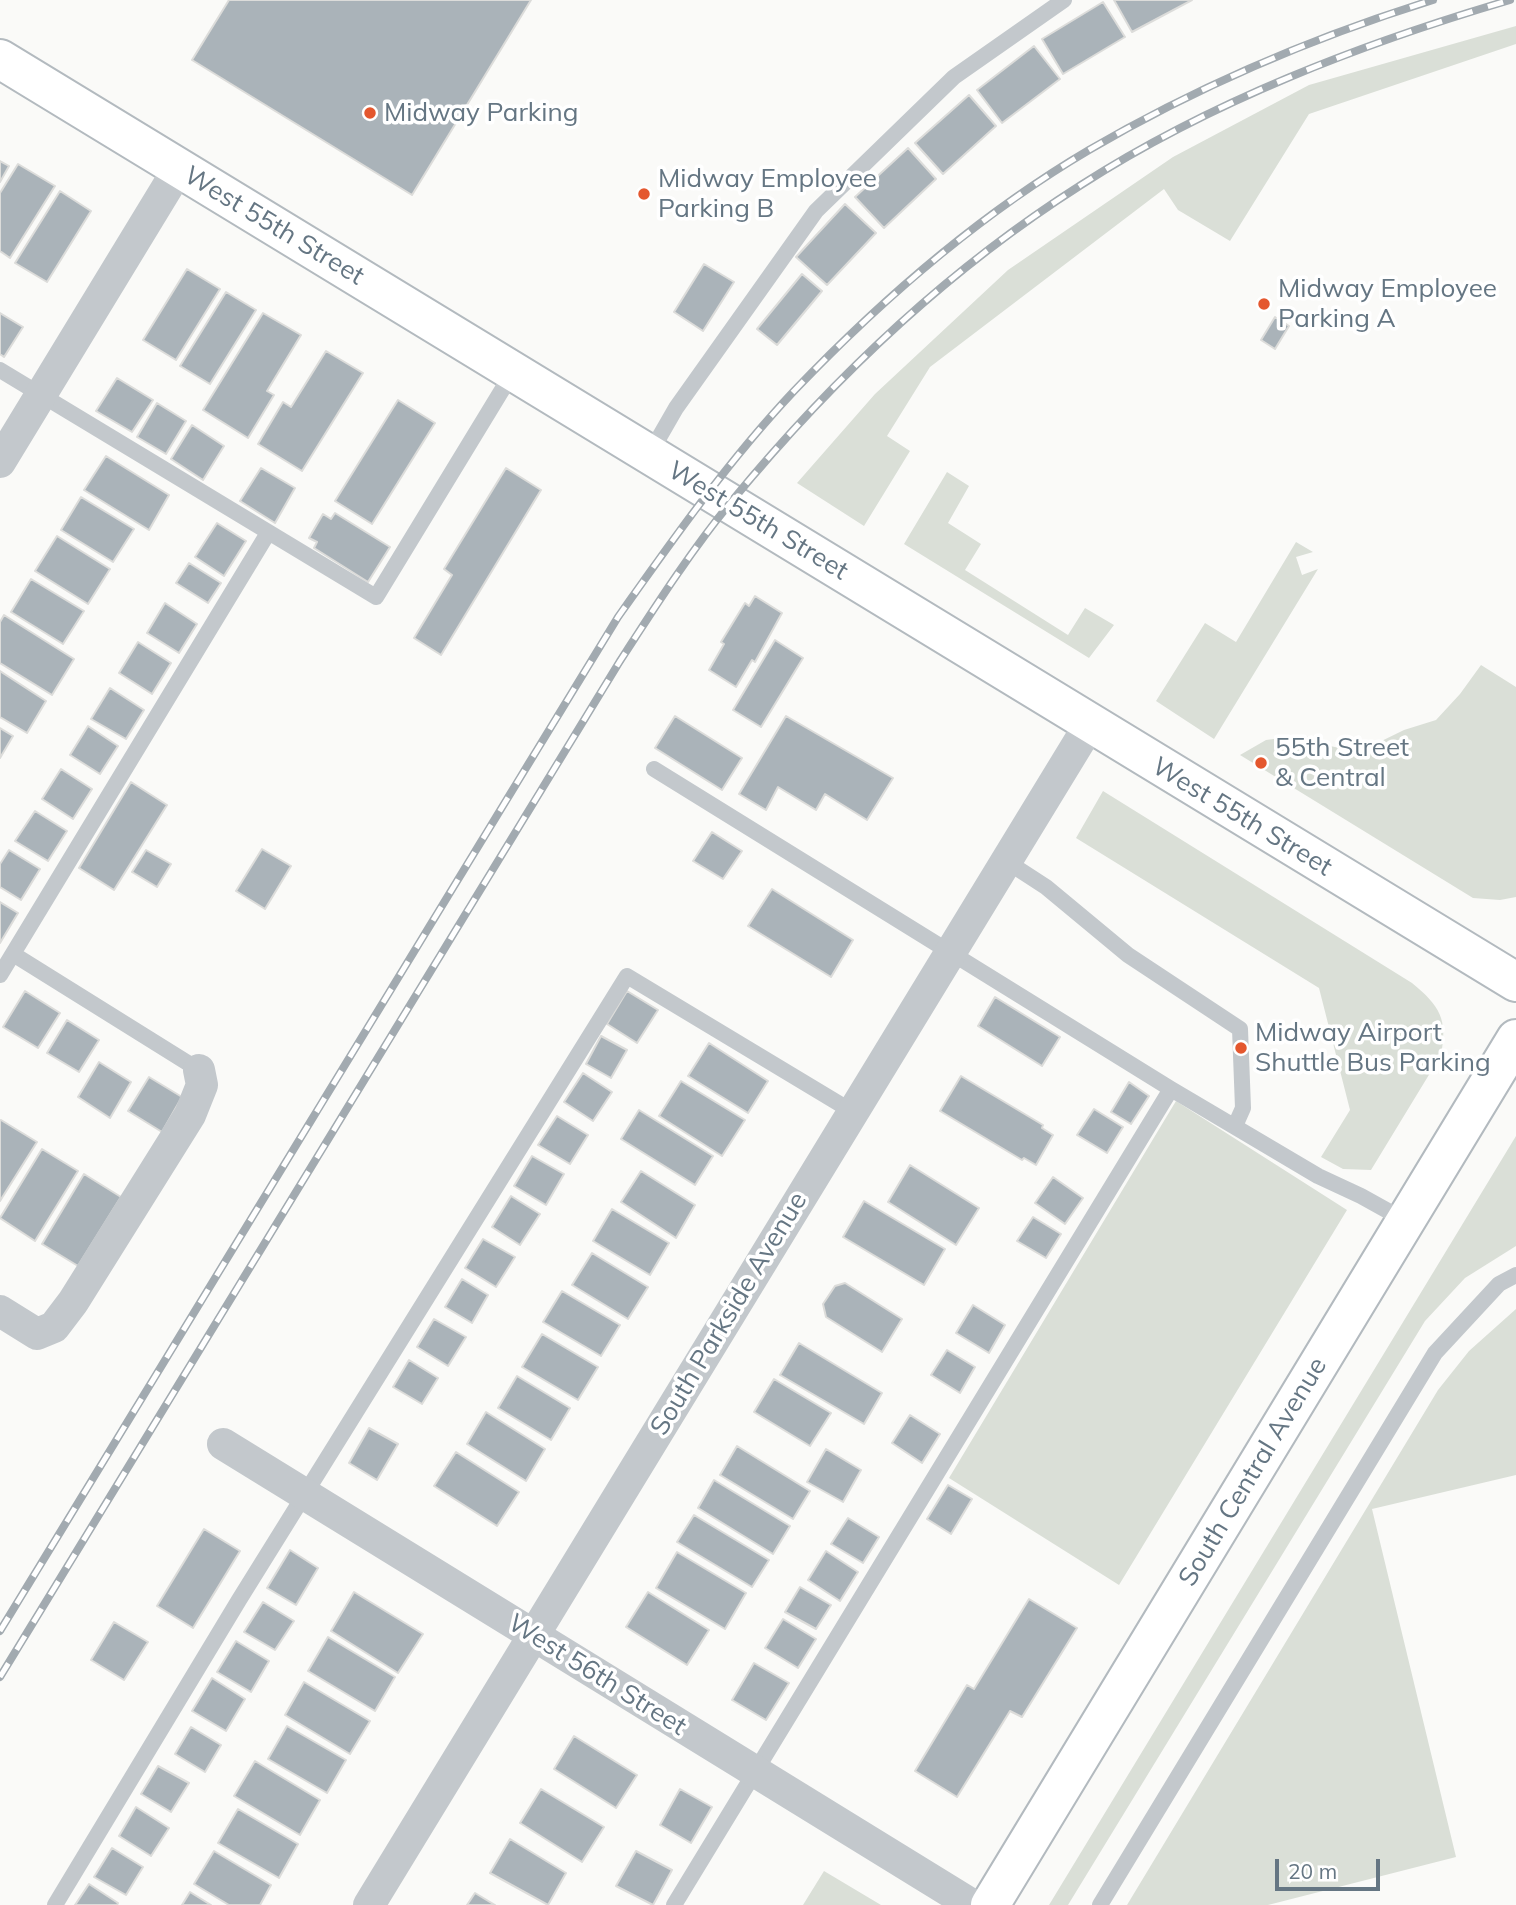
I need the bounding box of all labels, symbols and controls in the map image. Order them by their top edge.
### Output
place label: Midway Parking [384,97,578,129]
marker: Midway Parking [362,105,378,121]
street label: West 55th Street [178,160,370,292]
place label: Midway Employee Parking B [658,163,877,224]
marker: Midway Employee Parking B [636,186,652,202]
place label: Midway Employee Parking A [1278,273,1497,334]
marker: Midway Employee Parking A [1256,296,1272,312]
street label: West 55th Street [662,455,854,587]
place label: 55th Street & Central [1275,732,1409,794]
street label: West 55th Street [1146,751,1338,883]
marker: 55th Street & Central [1253,755,1269,771]
place label: Midway Airport Shuttle Bus Parking [1255,1017,1491,1078]
marker: Midway Airport Shuttle Bus Parking [1233,1040,1249,1056]
street label: South Parkside Avenue [644,1187,814,1441]
street label: South Central Avenue [1172,1352,1334,1592]
street label: West 56th Street [502,1608,692,1742]
scale bar [1278,1846,1383,1890]
text: 20 m [1288,1858,1337,1884]

